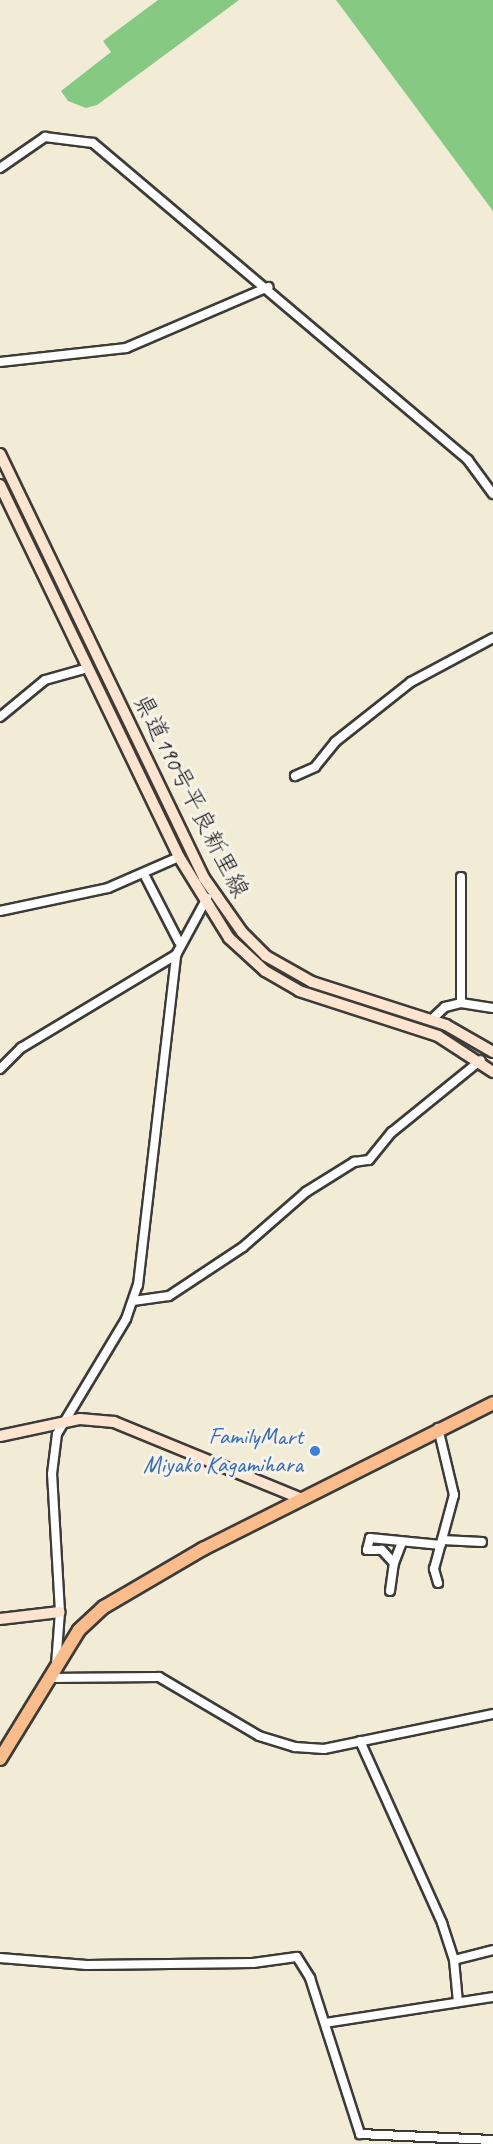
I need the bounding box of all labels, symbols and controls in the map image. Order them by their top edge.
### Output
street label: 県道190号平良新里線 [127,689,255,903]
place label: FamilyMart Miyako Kagamihara [142,1423,303,1479]
marker: FamilyMart Miyako Kagamihara [308,1444,322,1458]

